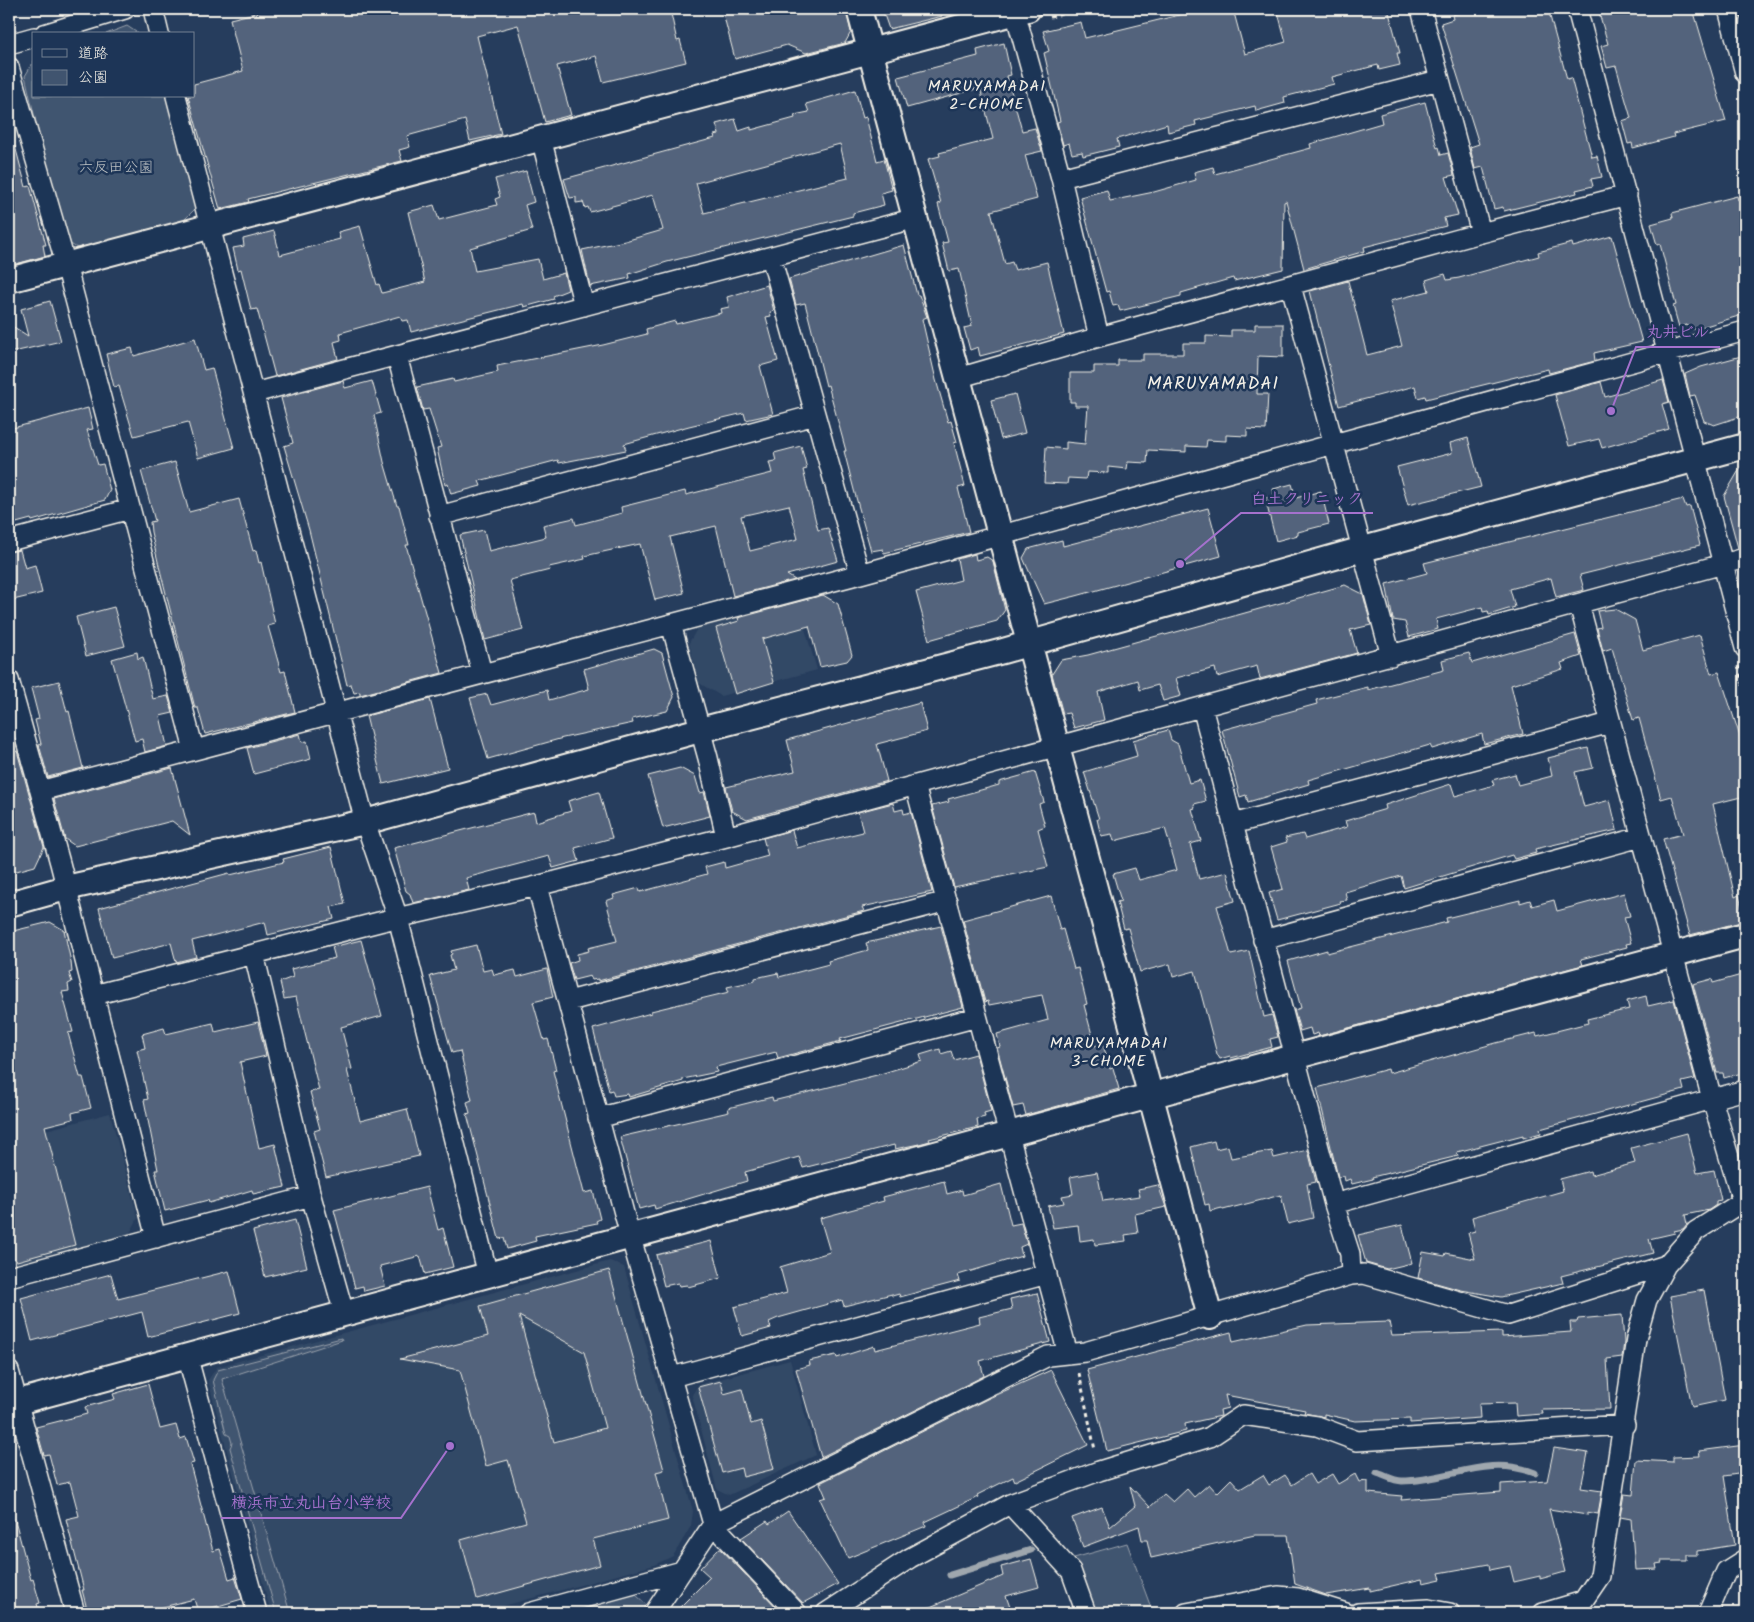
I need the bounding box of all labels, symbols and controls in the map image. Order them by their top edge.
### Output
legend [32,32,195,98]
text: 道路 [78,42,108,66]
text: 公園 [78,66,108,90]
district label: MARUYAMADAI 2-CHOME [928,74,1046,117]
park label: 六反田公園 [78,156,154,180]
callout: 丸井ビル [1636,316,1720,347]
text: 丸井ビル [1646,320,1710,345]
district label: MARUYAMADAI [1147,370,1279,399]
callout: 白土クリニック [1241,482,1373,513]
text: 白土クリニック [1251,487,1363,512]
district label: MARUYAMADAI 3-CHOME [1050,1031,1168,1074]
callout: 横浜市立丸山台小学校 [221,1487,401,1518]
text: 横浜市立丸山台小学校 [231,1491,391,1516]

